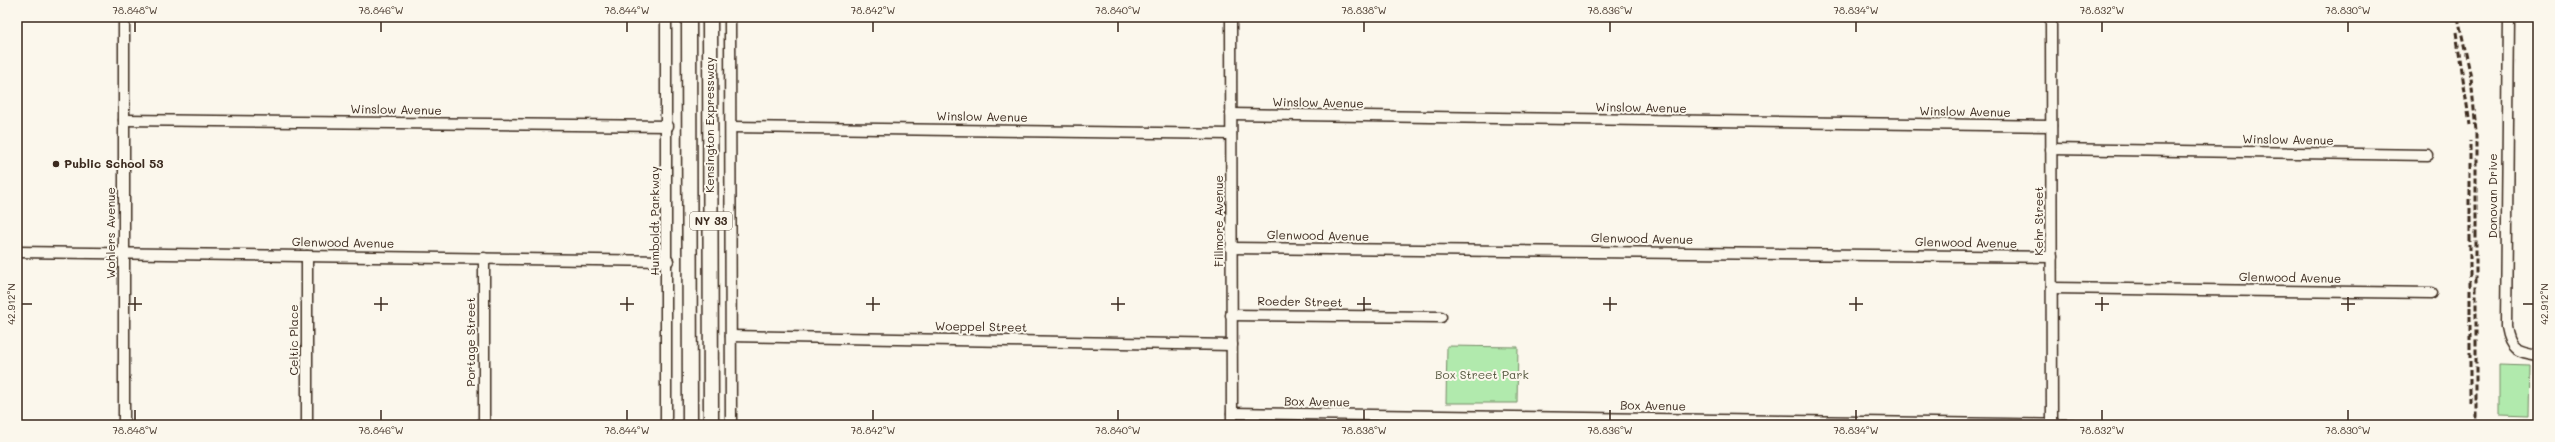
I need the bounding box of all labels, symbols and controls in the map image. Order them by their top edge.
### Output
text: 78.848°W [112,3,158,17]
text: 78.846°W [358,3,404,17]
text: 78.844°W [605,3,650,17]
text: 78.842°W [851,3,896,17]
text: 78.840°W [1095,3,1141,17]
text: 78.838°W [1341,3,1387,17]
text: 78.836°W [1587,3,1633,17]
text: 78.834°W [1834,3,1879,17]
text: 78.832°W [2080,3,2125,17]
text: 78.830°W [2325,3,2371,17]
street label: Kensington Expressway [701,57,717,193]
street label: Winslow Avenue [1272,93,1364,111]
street label: Winslow Avenue [1595,98,1687,116]
street label: Winslow Avenue [350,100,442,118]
street label: Winslow Avenue [1919,102,2011,120]
street label: Winslow Avenue [936,107,1028,125]
street label: Winslow Avenue [2242,130,2334,148]
street label: Donovan Drive [2484,153,2500,239]
place label: Public School 53 [64,155,164,171]
marker: Public School 53 [51,159,61,169]
street label: Humboldt Parkway [646,166,662,276]
street label: Fillmore Avenue [1210,175,1226,267]
street label: Kehr Street [2030,186,2046,256]
street label: Wohlers Avenue [102,187,118,279]
road number: NY 33 [690,212,732,230]
street label: Glenwood Avenue [1267,226,1369,244]
street label: Glenwood Avenue [1591,229,1693,247]
street label: Glenwood Avenue [292,233,394,251]
street label: Glenwood Avenue [1915,233,2017,251]
street label: Glenwood Avenue [2239,268,2341,286]
text: 42.912°N [4,283,18,325]
text: 42.912°N [2537,283,2551,325]
street label: Roeder Street [1257,292,1343,310]
street label: Portage Street [462,297,478,387]
street label: Celtic Place [285,304,301,376]
street label: Woeppel Street [935,317,1027,335]
park label: Box Street Park [1435,366,1529,382]
street label: Box Avenue [1284,392,1350,410]
street label: Box Avenue [1620,396,1686,414]
text: 78.848°W [112,423,158,437]
text: 78.846°W [358,423,404,437]
text: 78.844°W [605,423,650,437]
text: 78.842°W [851,423,896,437]
text: 78.840°W [1095,423,1141,437]
text: 78.838°W [1341,423,1387,437]
text: 78.836°W [1587,423,1633,437]
text: 78.834°W [1834,423,1879,437]
text: 78.832°W [2080,423,2125,437]
text: 78.830°W [2325,423,2371,437]

